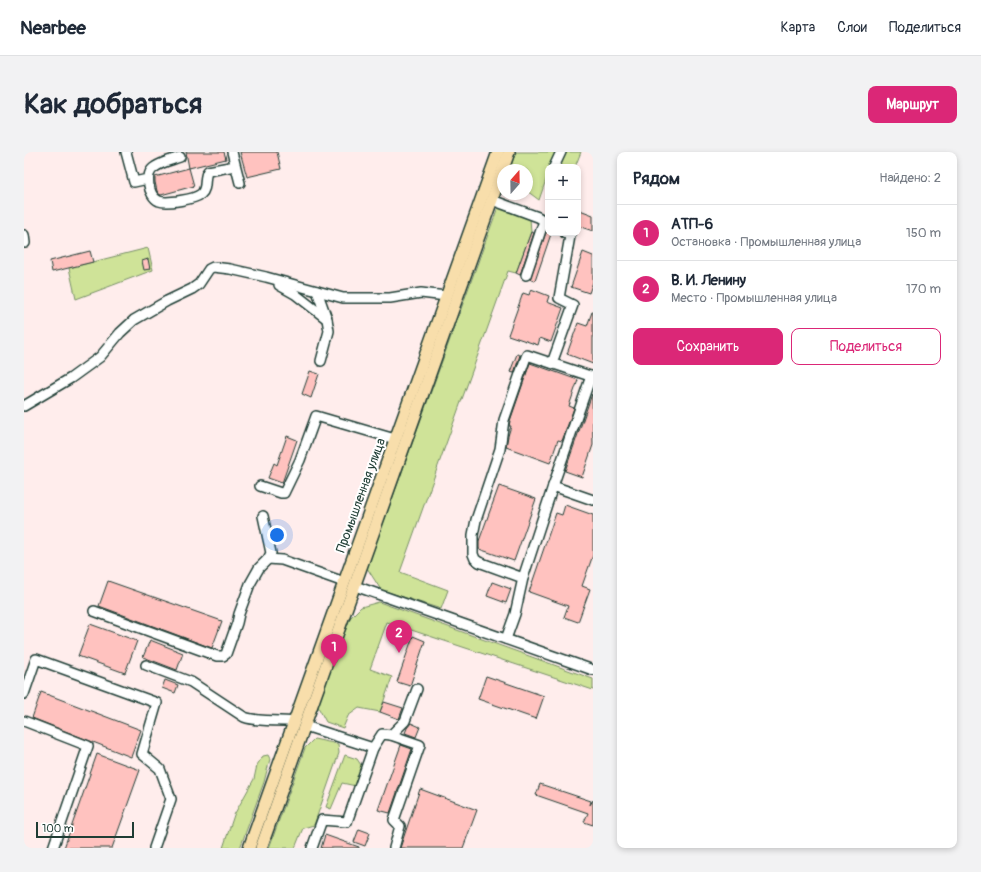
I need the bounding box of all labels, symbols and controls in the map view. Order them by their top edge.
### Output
text: Nearbee [20,16,86,40]
text: Карта [781,19,815,36]
text: Слои [837,19,867,36]
text: Поделиться [889,19,961,36]
button: Маршрут [868,86,957,123]
text: Как добраться [24,87,202,122]
north arrow [497,164,533,200]
map controls [545,164,581,236]
button: + [545,164,581,200]
text: Рядом [633,168,680,189]
text: Найдено: 2 [879,170,941,186]
button: − [545,200,581,236]
text: АТП-6 [671,215,713,234]
text: 1 [643,225,649,241]
text: 150 m [906,225,941,241]
text: Остановка · Промышленная улица [671,234,861,250]
text: В. И. Ленину [671,271,746,290]
text: 2 [642,281,650,297]
text: 170 m [906,281,941,297]
text: Место · Промышленная улица [671,290,837,306]
button: Сохранить [633,328,783,365]
button: Поделиться [791,328,941,365]
street label: Промышленная улица [333,436,389,555]
your location [267,525,287,545]
pin: 2 [386,620,412,653]
pin: 1 [321,634,347,667]
scale bar [36,820,134,839]
text: 100 m [42,822,73,835]

